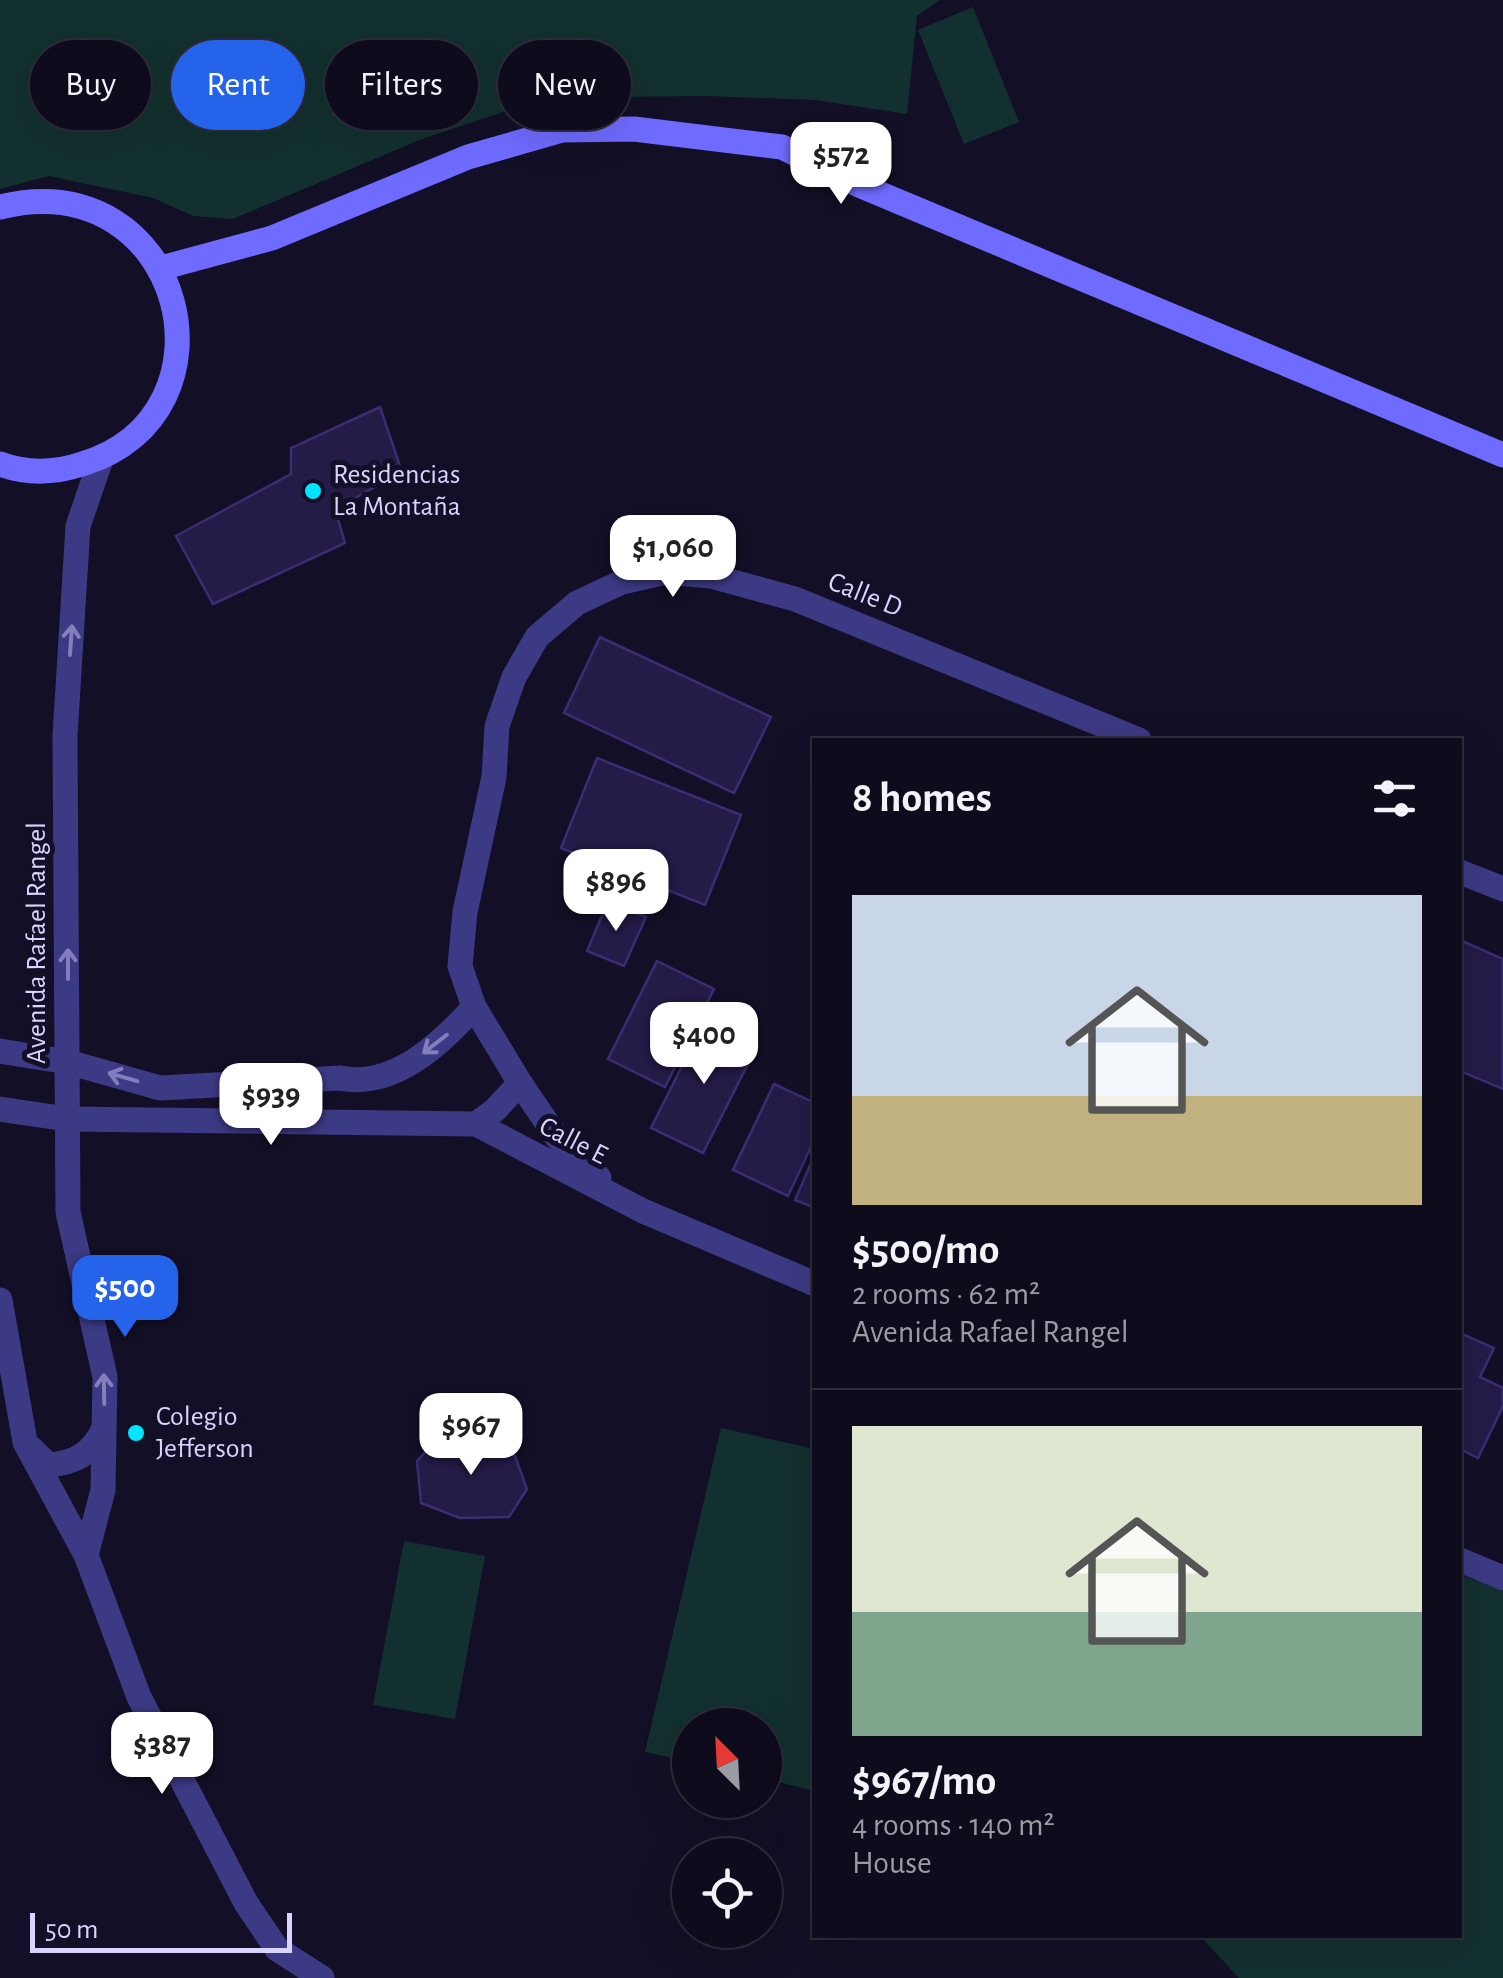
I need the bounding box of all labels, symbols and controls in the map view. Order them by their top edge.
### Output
chip: Buy [30,40,151,130]
chip: Rent [171,40,305,130]
chip: Filters [325,40,478,130]
chip: New [498,40,631,130]
pin: $572 [782,122,900,207]
text: $572 [812,138,870,170]
place label: Residencias La Montaña [333,461,461,521]
marker: Residencias La Montaña [302,480,324,502]
pin: $1,060 [592,515,754,600]
text: $1,060 [632,531,714,563]
street label: Calle D [824,568,906,622]
one-way arrow [62,624,81,656]
icon: filters [1367,771,1422,826]
text: 8 homes [852,777,992,819]
street label: Avenida Rafael Rangel [23,822,51,1064]
pin: $896 [557,849,675,934]
text: $896 [585,865,647,897]
one-way arrow [58,949,78,982]
icon: home [1047,960,1227,1140]
pin: $400 [645,1002,763,1087]
text: $400 [672,1018,736,1050]
one-way arrow [423,1033,449,1055]
pin: $939 [212,1063,330,1148]
one-way arrow [107,1067,139,1085]
text: $939 [241,1079,301,1111]
street label: Calle E [534,1112,612,1170]
text: $500/mo [852,1229,999,1271]
pin: $500 [66,1255,184,1340]
text: $500 [94,1271,156,1303]
text: 2 rooms · 62 m² [852,1278,1040,1310]
text: Avenida Rafael Rangel [852,1316,1129,1348]
one-way arrow [95,1374,114,1406]
pin: $967 [412,1393,530,1478]
place label: Colegio Jefferson [156,1403,254,1463]
text: $967 [441,1409,501,1441]
marker: Colegio Jefferson [125,1422,147,1444]
icon: home [1047,1491,1227,1671]
north arrow [672,1708,782,1818]
map controls [672,1708,782,1948]
pin: $387 [103,1712,221,1797]
text: $387 [133,1728,191,1760]
text: $967/mo [852,1760,996,1802]
text: 4 rooms · 140 m² [852,1809,1055,1841]
button: locate [672,1838,782,1948]
text: House [852,1847,932,1879]
scale bar [30,1908,292,1952]
text: 50 m [45,1916,99,1944]

